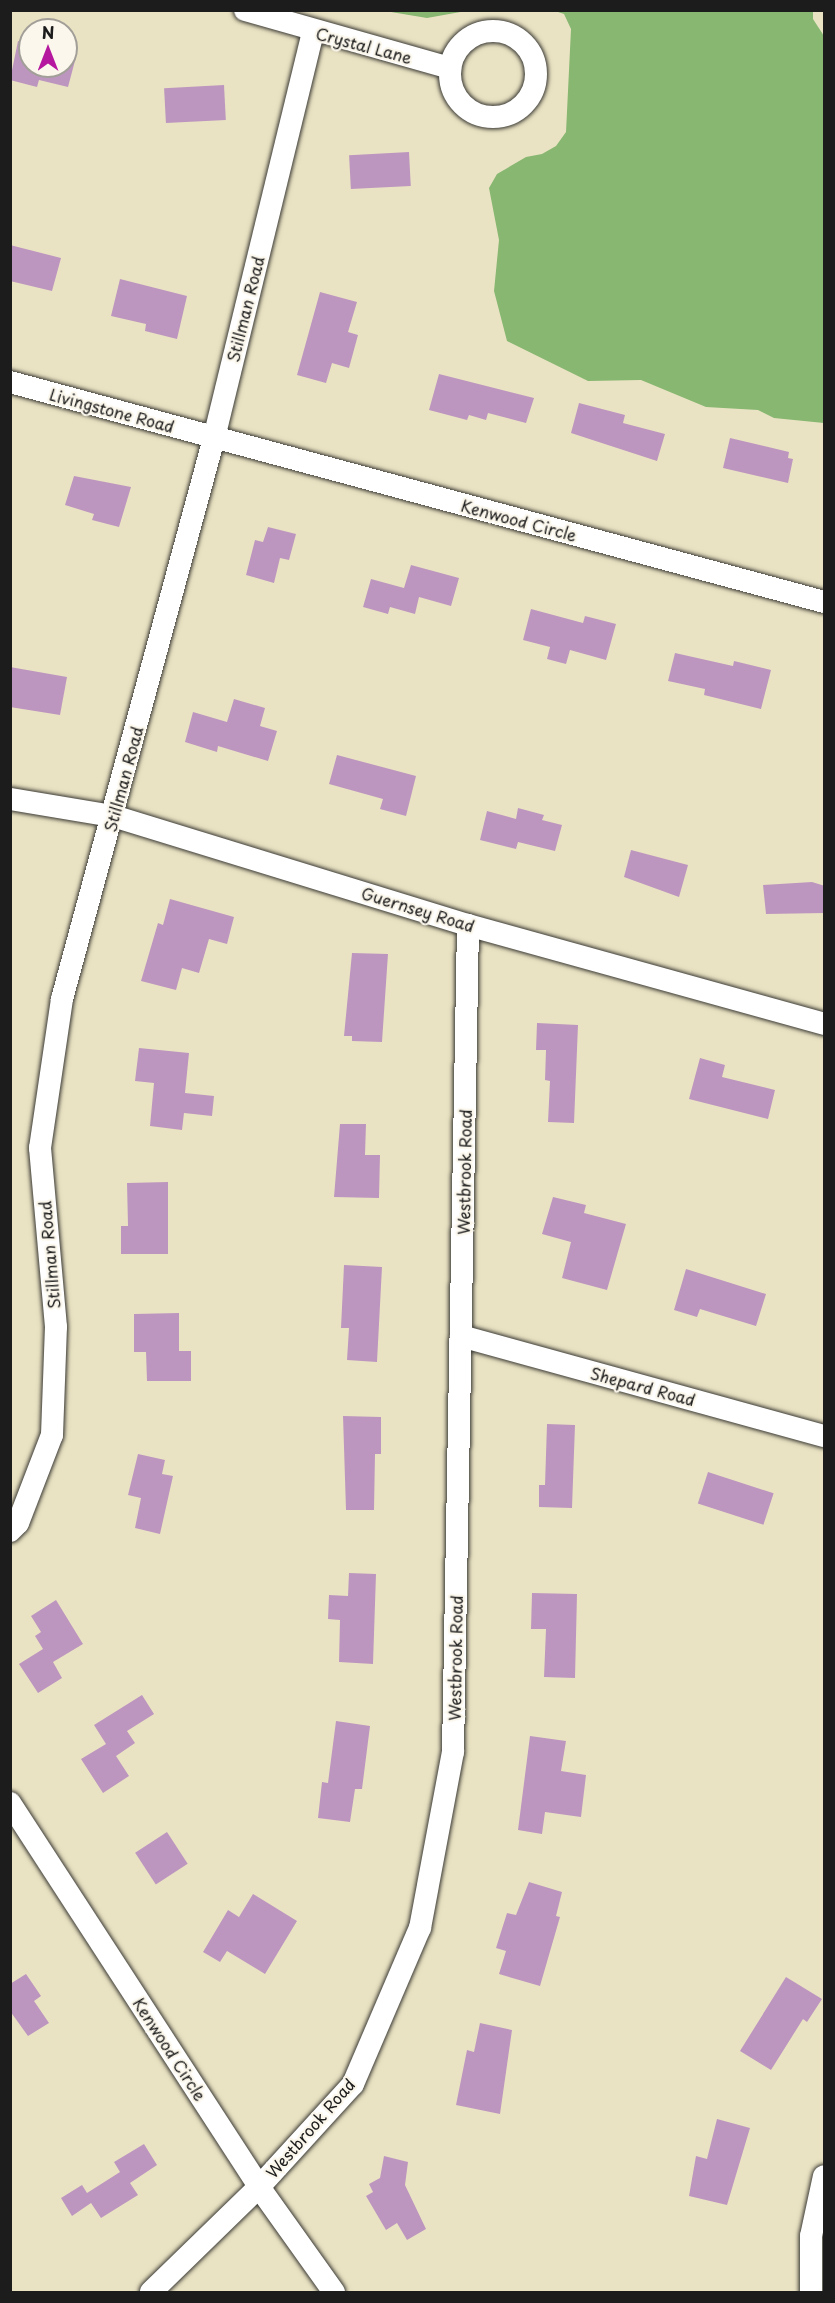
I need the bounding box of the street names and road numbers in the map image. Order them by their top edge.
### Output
street label: Crystal Lane [314,23,414,67]
street label: Stillman Road [223,254,267,364]
street label: Livingstone Road [47,384,177,436]
street label: Kenwood Circle [459,495,579,545]
street label: Stillman Road [100,724,146,834]
street label: Guernsey Road [359,883,477,935]
street label: Westbrook Road [453,1109,475,1235]
street label: Stillman Road [35,1201,63,1309]
street label: Shepard Road [588,1363,698,1409]
street label: Westbrook Road [444,1595,466,1721]
street label: Kenwood Circle [129,1994,211,2104]
street label: Westbrook Road [262,2074,358,2182]

